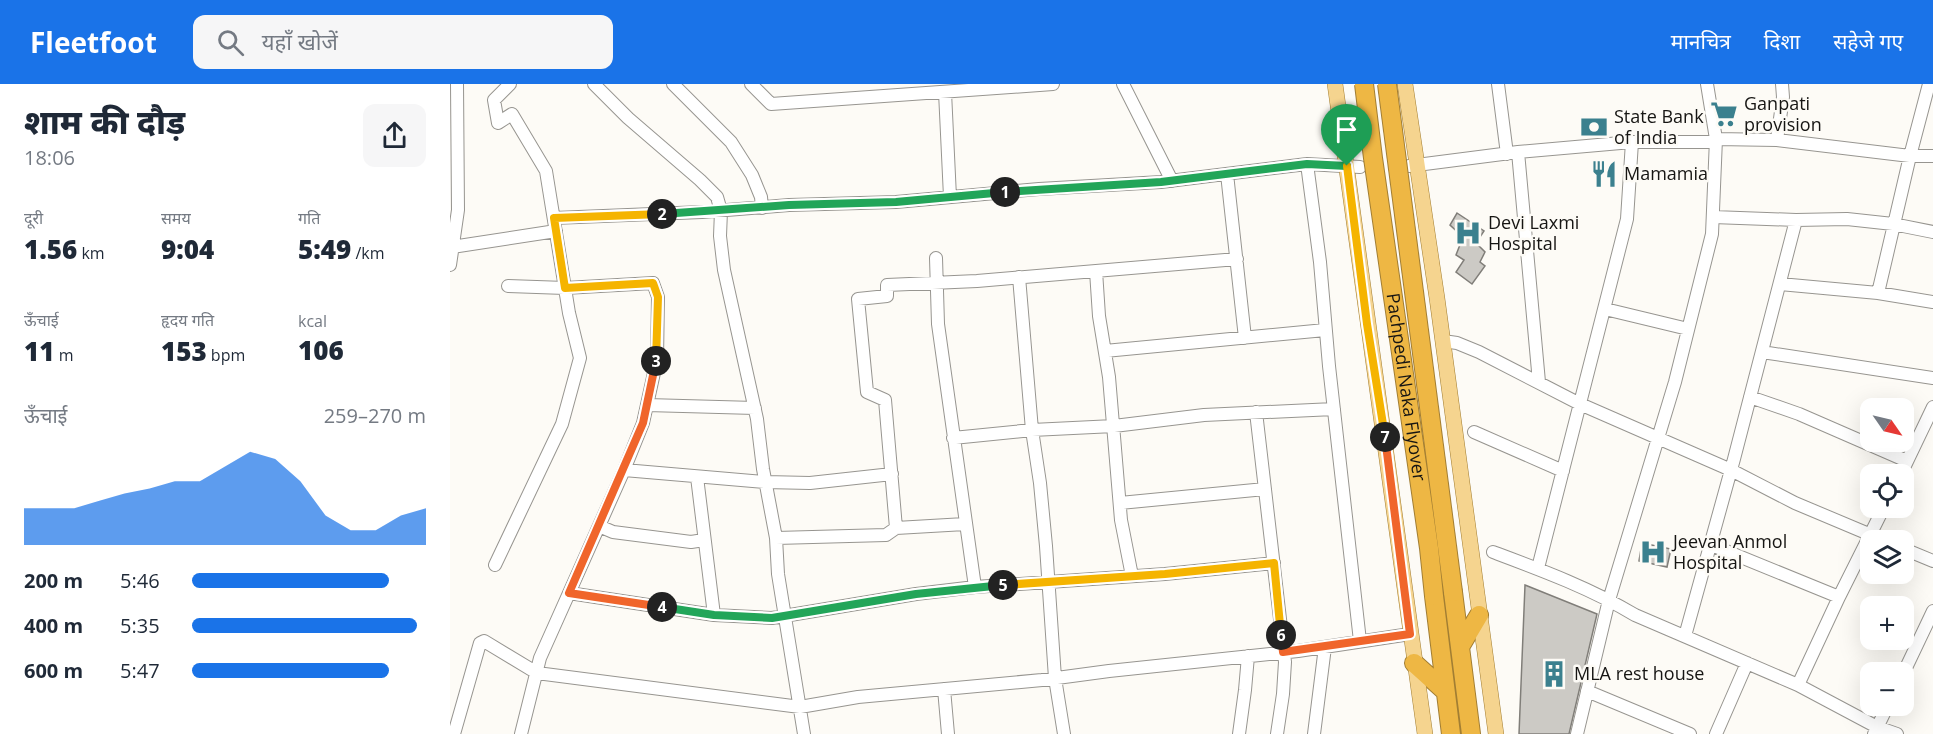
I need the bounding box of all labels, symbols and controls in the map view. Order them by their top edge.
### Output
search box [193,15,613,69]
text: Fleetfoot [30,23,157,61]
icon: search [214,26,247,59]
text: यहाँ खोजें [262,26,338,56]
text: मानचित्र [1671,27,1731,55]
text: दिशा [1764,27,1800,55]
text: सहेजे गए [1833,27,1903,55]
place label: Ganpati provision [1744,91,1822,136]
text: शाम की दौड़ [24,99,185,144]
supermarket icon: Ganpati provision [1709,99,1739,129]
button: share [363,104,426,167]
pin [1321,104,1372,166]
place label: State Bank of India [1614,104,1704,149]
bank icon: State Bank of India [1579,112,1609,142]
icon: arrive [1330,113,1363,146]
text: 18:06 [24,144,75,171]
restaurant icon: Mamamia [1589,159,1619,189]
place label: Mamamia [1624,161,1708,185]
pin: 1 [990,177,1020,207]
text: 1 [1000,181,1010,203]
pin: 2 [647,199,677,229]
text: 2 [657,203,667,225]
text: दूरी [24,207,43,229]
text: समय [161,207,191,229]
text: गति [298,207,320,229]
place label: Devi Laxmi Hospital [1488,210,1579,255]
hospital icon: Devi Laxmi Hospital [1453,218,1483,248]
text: 1.56 [24,231,77,267]
text: 9:04 [161,231,214,267]
text: 5:49 [298,231,351,267]
text: km [77,242,105,264]
text: /km [351,242,384,264]
street label: Pachpedi Naka Flyover [1382,291,1432,483]
text: ऊँचाई [24,309,59,331]
text: हृदय गति [161,309,214,331]
text: kcal [298,310,327,332]
text: 106 [298,332,344,368]
text: 11 [24,333,54,369]
text: 153 [161,333,207,369]
text: m [54,344,73,366]
text: bpm [207,344,245,366]
pin: 3 [641,346,671,376]
text: 3 [651,350,661,372]
north arrow [1860,398,1914,452]
map controls [1860,398,1914,716]
text: ऊँचाई [24,402,67,429]
text: 259–270 m [324,402,426,429]
pin: 7 [1370,422,1400,452]
text: 7 [1380,426,1390,448]
button: locate [1860,464,1914,518]
place label: Jeevan Anmol Hospital [1671,529,1787,574]
button: layers [1860,530,1914,584]
hospital icon: Jeevan Anmol Hospital [1638,537,1668,567]
text: 200 m [24,567,83,594]
text: 5:46 [120,567,160,594]
pin: 5 [988,570,1018,600]
text: 5 [998,574,1008,596]
pin: 4 [647,592,677,622]
text: 4 [657,596,667,618]
button: + [1860,596,1914,650]
text: 400 m [24,612,83,639]
text: 5:35 [120,612,160,639]
pin: 6 [1266,620,1296,650]
text: 6 [1276,624,1286,646]
text: 600 m [24,657,83,684]
text: 5:47 [120,657,160,684]
building icon: MLA rest house [1539,659,1569,689]
place label: MLA rest house [1574,661,1704,685]
button: − [1860,662,1914,716]

